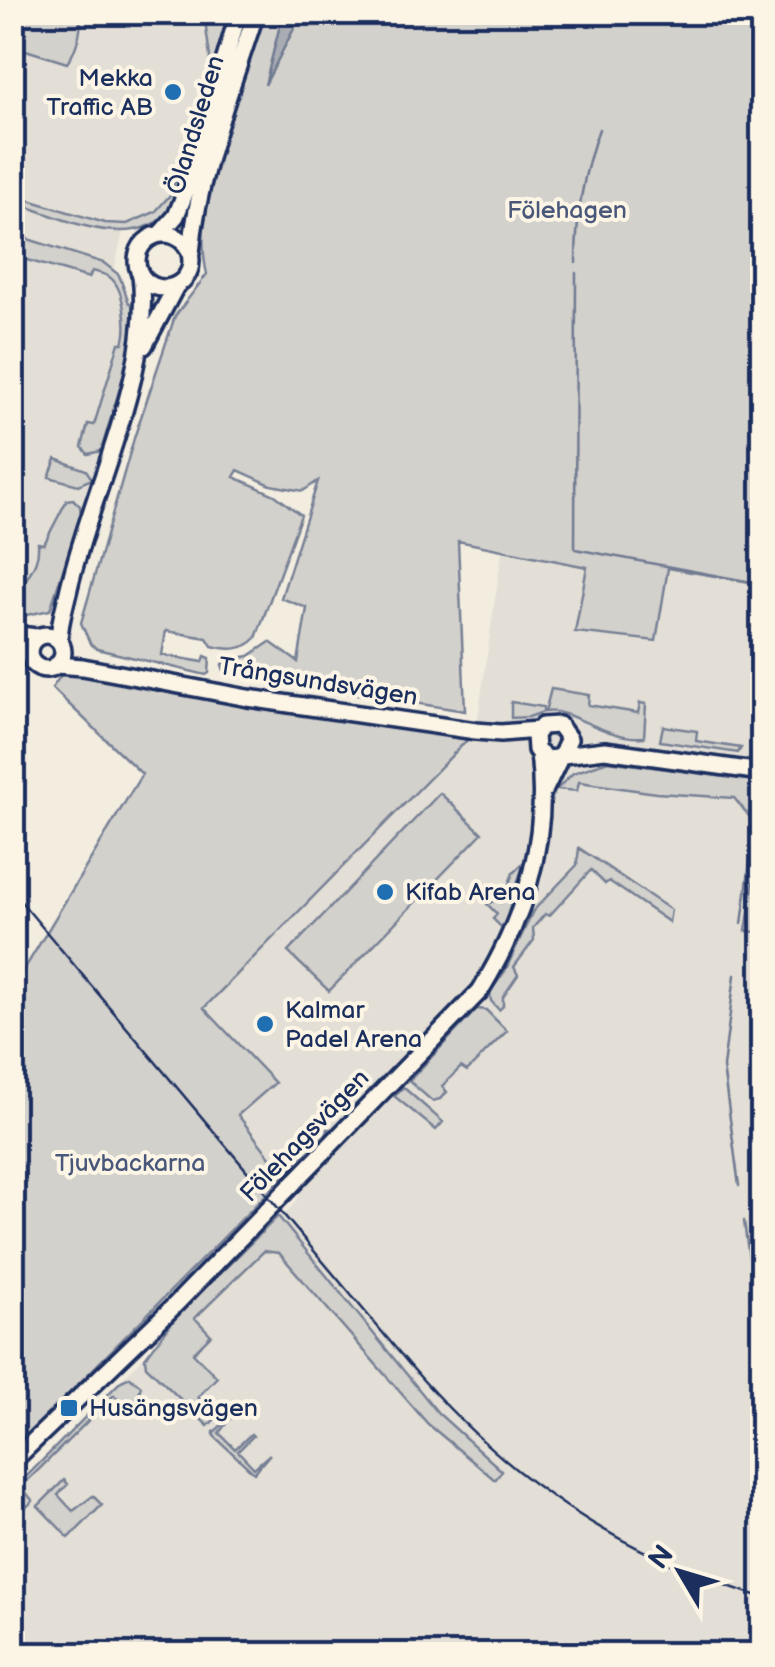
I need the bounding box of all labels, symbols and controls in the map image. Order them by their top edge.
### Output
street label: Ölandsleden [160,52,232,198]
place label: Mekka Traffic AB [46,63,153,123]
marker: Mekka Traffic AB [162,81,184,103]
park label: Fölehagen [507,195,627,226]
street label: Trångsundsvägen [216,651,420,713]
place label: Kifab Arena [405,877,536,908]
marker: Kifab Arena [374,881,396,903]
place label: Kalmar Padel Arena [285,995,422,1055]
marker: Kalmar Padel Arena [254,1013,276,1035]
street label: Fölehagsvägen [234,1063,376,1209]
park label: Tjuvbackarna [55,1148,205,1179]
place label: Husängsvägen [89,1393,258,1424]
marker: Husängsvägen [58,1397,80,1419]
north arrow [630,1522,730,1622]
text: N [642,1539,681,1576]

